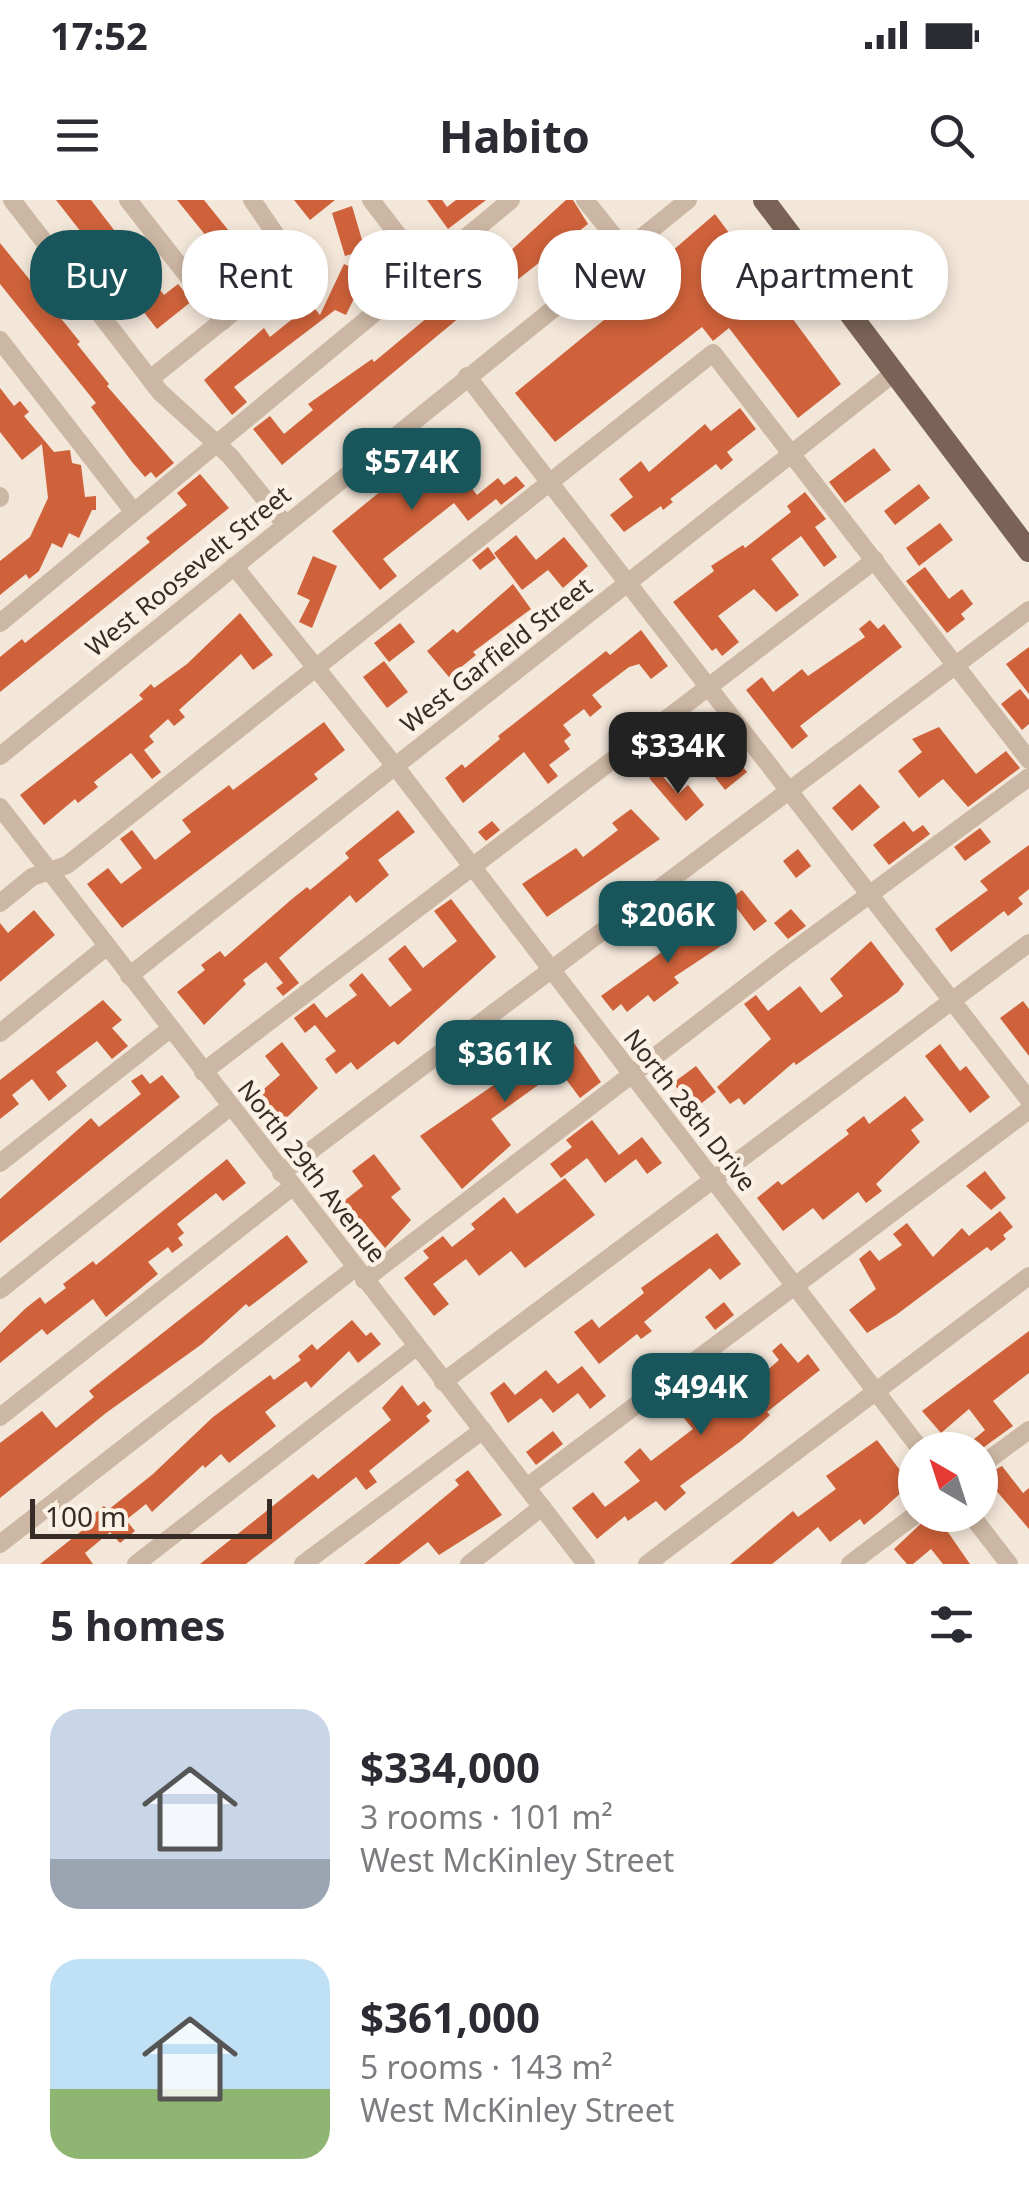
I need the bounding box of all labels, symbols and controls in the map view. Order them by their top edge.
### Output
text: 17:52 [50,9,148,61]
text: Habito [439,105,590,166]
icon: menu [50,108,105,163]
icon: search [924,108,979,163]
chip: Buy [30,230,162,320]
chip: Rent [182,230,328,320]
chip: Filters [348,230,518,320]
chip: New [538,230,681,320]
chip: Apartment [701,230,948,320]
pin: $574K [342,428,482,513]
text: $574K [365,439,459,482]
street label: West Roosevelt Street [78,477,297,663]
street label: West Garfield Street [393,569,598,740]
pin: $334K [608,712,748,797]
text: $334K [631,723,725,766]
pin: $206K [598,881,738,966]
text: $206K [621,892,715,935]
pin: $361K [435,1020,575,1105]
street label: North 28th Drive [617,1021,765,1197]
text: $361K [458,1031,552,1074]
street label: North 29th Avenue [231,1072,395,1269]
pin: $494K [631,1353,771,1438]
text: $494K [654,1364,748,1407]
north arrow [898,1432,998,1532]
map controls [898,1432,998,1532]
scale bar [30,1494,272,1538]
text: 100 m [45,1497,127,1535]
text: 5 homes [50,1596,226,1653]
icon: filters [924,1597,979,1652]
text: $334,000 [360,1738,540,1795]
icon: home [130,1749,250,1869]
text: 3 rooms · 101 m² [360,1795,613,1838]
text: West McKinley Street [360,1838,674,1881]
text: $361,000 [360,1988,540,2045]
icon: home [130,1999,250,2119]
text: 5 rooms · 143 m² [360,2045,613,2088]
text: West McKinley Street [360,2088,674,2131]

